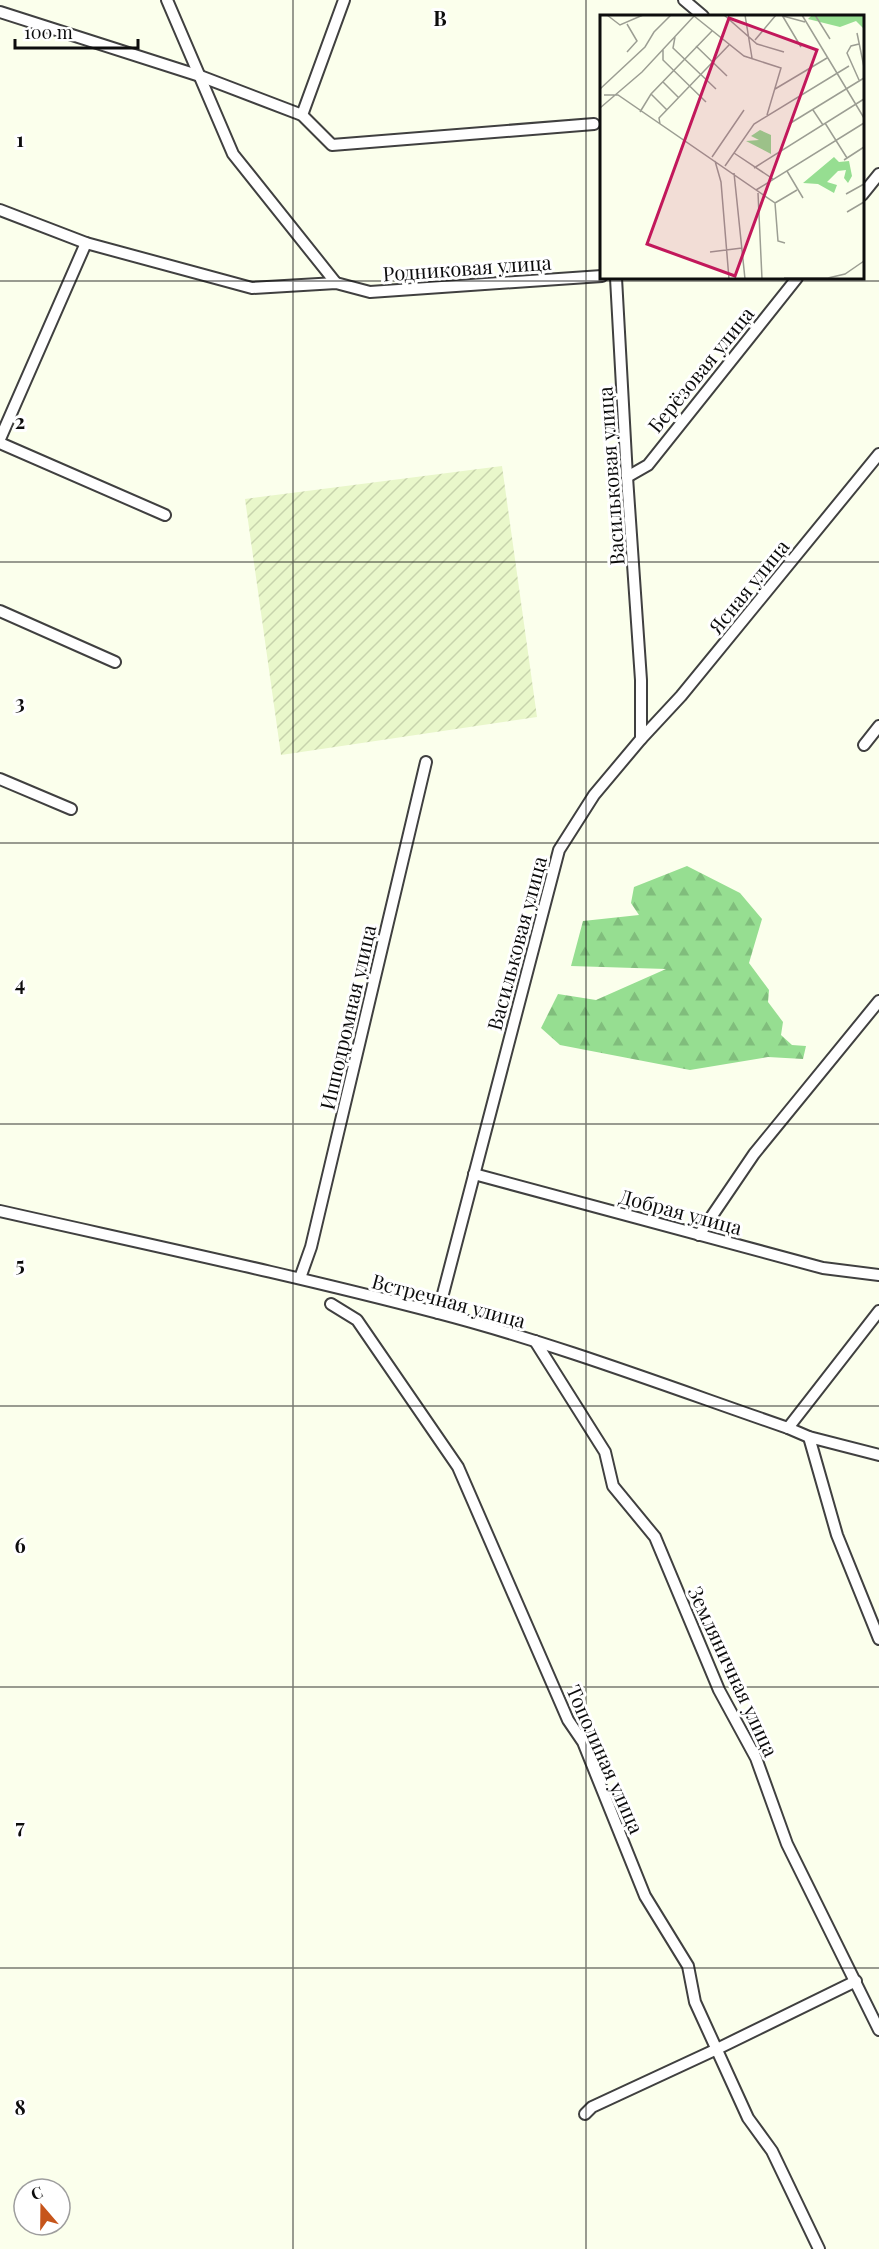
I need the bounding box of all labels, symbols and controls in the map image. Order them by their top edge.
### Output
text: B [433,4,447,31]
scale bar [15,12,138,50]
inset map [600,15,864,279]
text: 100 m [24,20,73,44]
text: 1 [16,125,24,152]
street label: Родниковая улица [382,248,552,286]
street label: Берёзовая улица [641,300,759,438]
street label: Васильковая улица [590,386,630,566]
text: 2 [15,407,25,434]
street label: Ясная улица [701,533,794,640]
text: 3 [15,688,25,715]
street label: Васильковая улица [480,853,552,1033]
street label: Ипподромная улица [313,922,381,1112]
text: 4 [15,969,25,996]
street label: Добрая улица [617,1182,745,1240]
text: 5 [15,1250,25,1277]
street label: Встречная улица [369,1266,529,1334]
text: 6 [14,1531,26,1558]
street label: Земляничная улица [683,1581,785,1761]
street label: Тополиная улица [561,1680,651,1838]
text: 7 [15,1812,25,1839]
text: 8 [14,2093,26,2120]
north arrow [12,2177,72,2237]
text: С [28,2181,46,2204]

